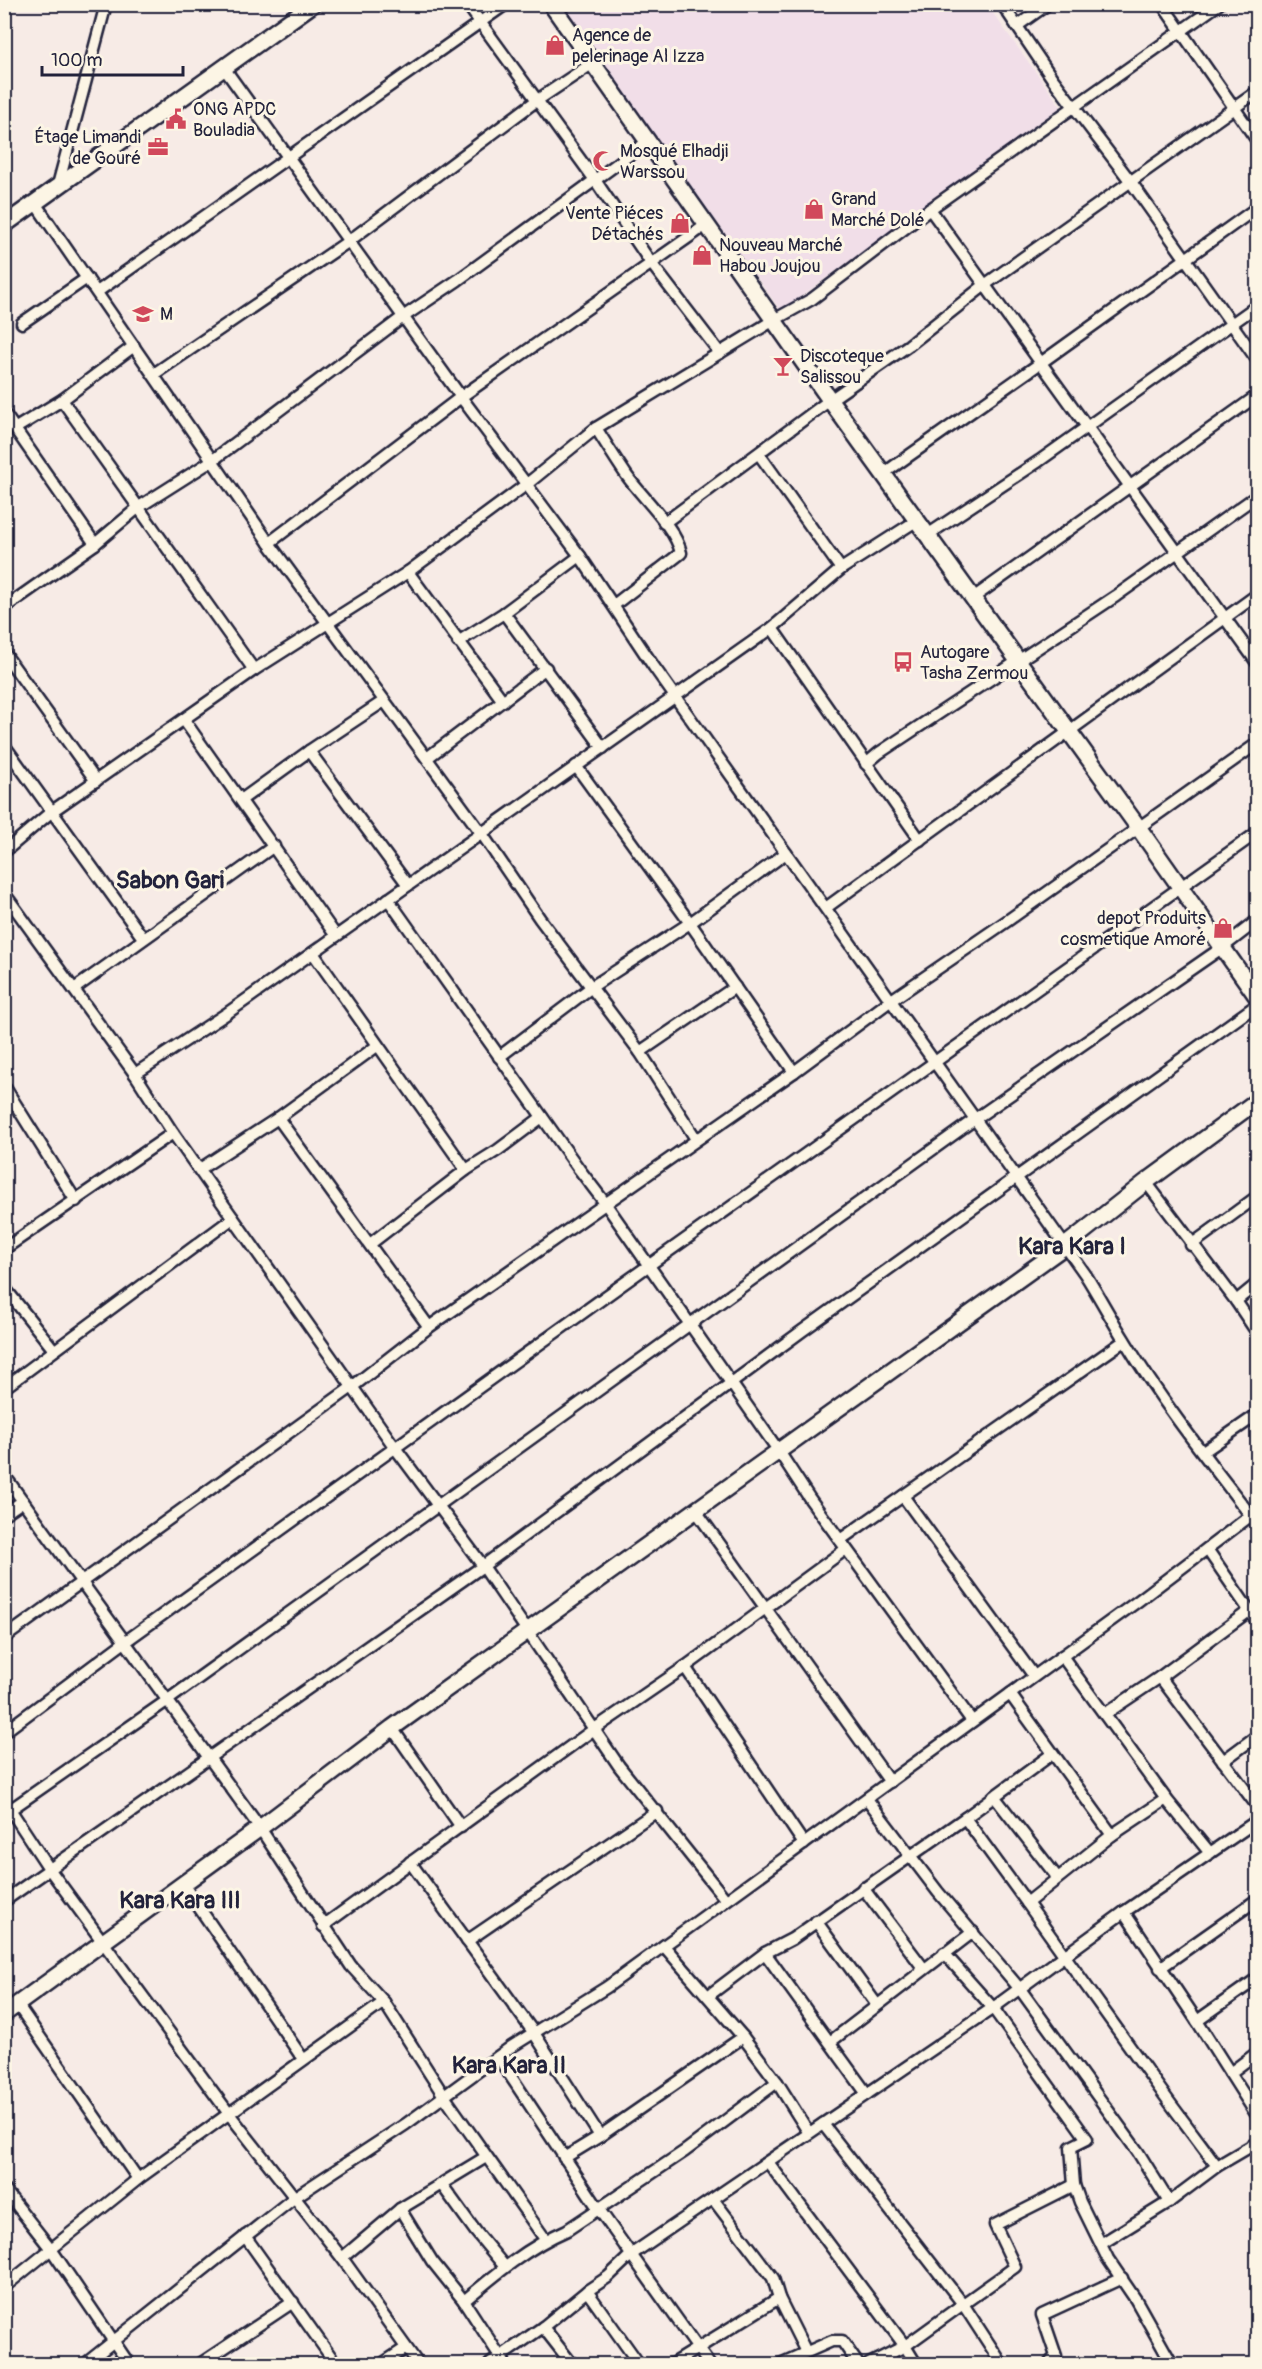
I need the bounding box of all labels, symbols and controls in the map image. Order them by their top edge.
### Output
place label: Agence de pelerinage Al Izza [572,24,704,68]
shop icon: Agence de pelerinage Al Izza [543,33,567,57]
scale bar [42,39,183,77]
text: 100 m [51,49,103,72]
place label: ONG APDC Bouladia [193,98,276,142]
public building icon: ONG APDC Bouladia [164,107,188,131]
place label: Étage Limandi de Gouré [35,126,141,170]
office icon: Étage Limandi de Gouré [146,135,170,159]
place label: Mosqué Elhadji Warssou [620,140,728,184]
mosque icon: Mosqué Elhadji Warssou [591,149,615,173]
place label: Grand Marché Dolé [831,188,925,232]
shop icon: Grand Marché Dolé [802,197,826,221]
place label: Vente Piéces Détachés [565,202,663,246]
shop icon: Vente Piéces Détachés [668,211,692,235]
place label: Nouveau Marché Habou Joujou [719,234,843,278]
shop icon: Nouveau Marché Habou Joujou [690,243,714,267]
school or university icon: M [131,302,155,326]
place label: M [160,303,173,326]
place label: Discoteque Salissou [800,345,884,389]
bar icon: Discoteque Salissou [771,354,795,378]
place label: Autogare Tasha Zermou [920,641,1028,685]
bus stop icon: Autogare Tasha Zermou [891,650,915,674]
district label: Sabon Gari [116,866,224,895]
place label: depot Produits cosmetique Amoré [1061,907,1206,951]
shop icon: depot Produits cosmetique Amoré [1211,916,1235,940]
district label: Kara Kara I [1018,1232,1126,1261]
district label: Kara Kara III [119,1886,241,1915]
district label: Kara Kara II [452,2051,566,2080]

